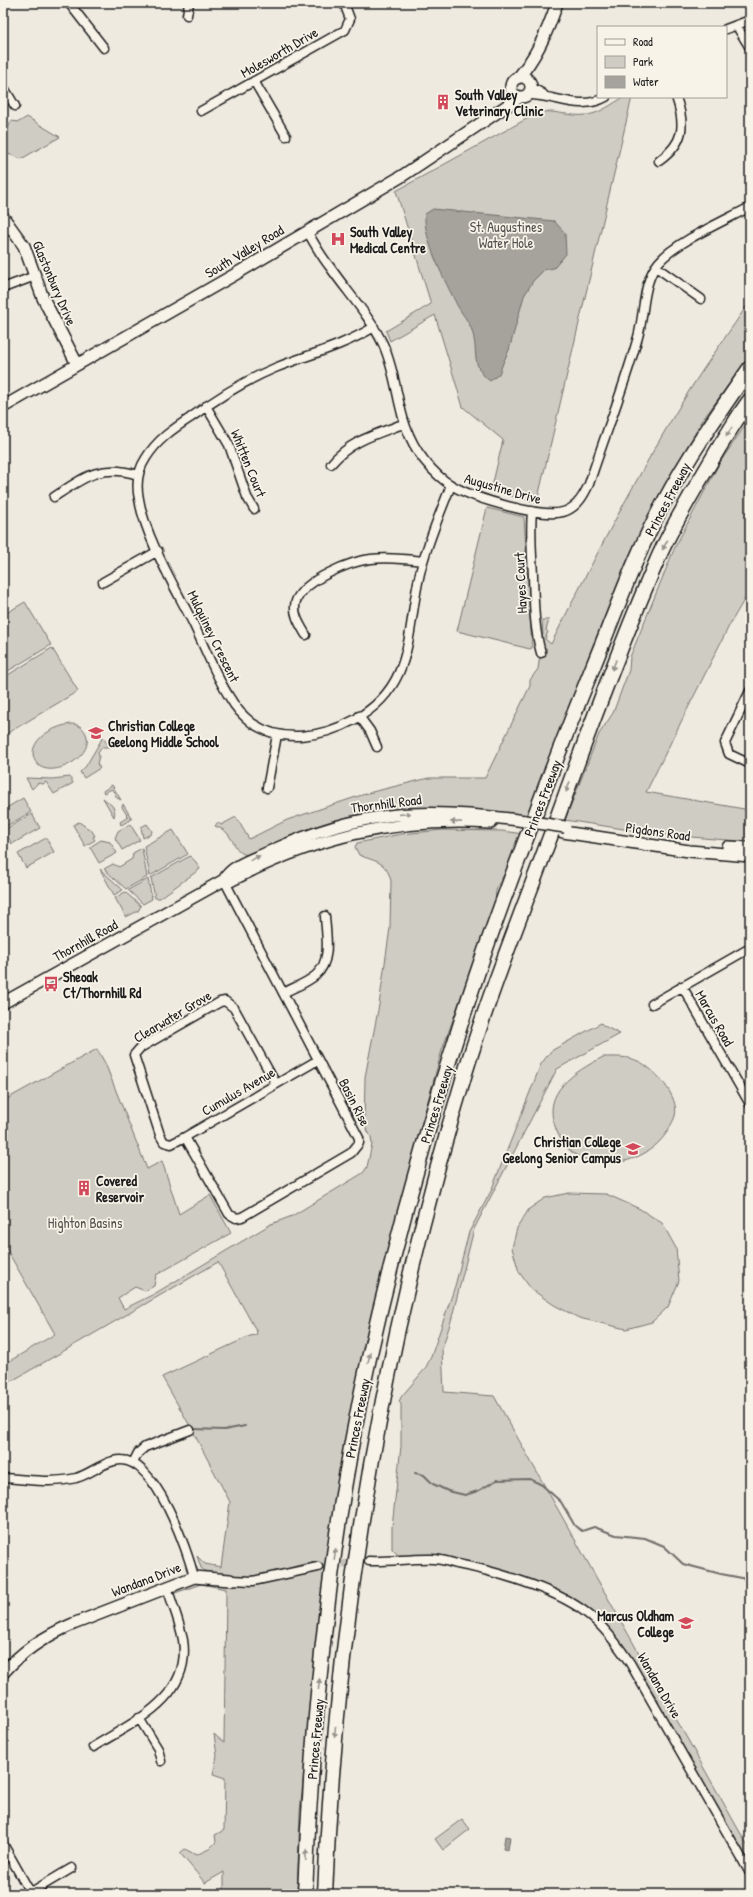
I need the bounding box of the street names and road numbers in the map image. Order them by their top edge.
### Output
street label: Molesworth Drive [237,22,322,82]
street label: South Valley Road [201,220,288,283]
street label: Glastonbury Drive [28,238,82,329]
street label: Whitten Court [227,426,271,500]
street label: Princes Freeway [640,459,695,540]
street label: Augustine Drive [462,468,544,509]
street label: Hayes Court [509,552,532,614]
street label: Mulquiney Crescent [183,587,245,686]
street label: Princes Freeway [519,757,566,840]
street label: Thornhill Road [350,789,423,817]
street label: Pigdons Road [624,817,692,846]
street label: Thornhill Road [49,914,121,966]
street label: Clearwater Grove [129,985,215,1047]
street label: Marcus Road [691,986,739,1050]
street label: Cumulus Avenue [198,1062,279,1120]
street label: Princes Freeway [415,1062,458,1146]
street label: Basin Rise [335,1075,375,1129]
street label: Princes Freeway [340,1376,375,1460]
street label: Wandana Drive [109,1557,184,1601]
street label: Wandana Drive [634,1649,687,1722]
street label: Princes Freeway [302,1698,329,1780]

